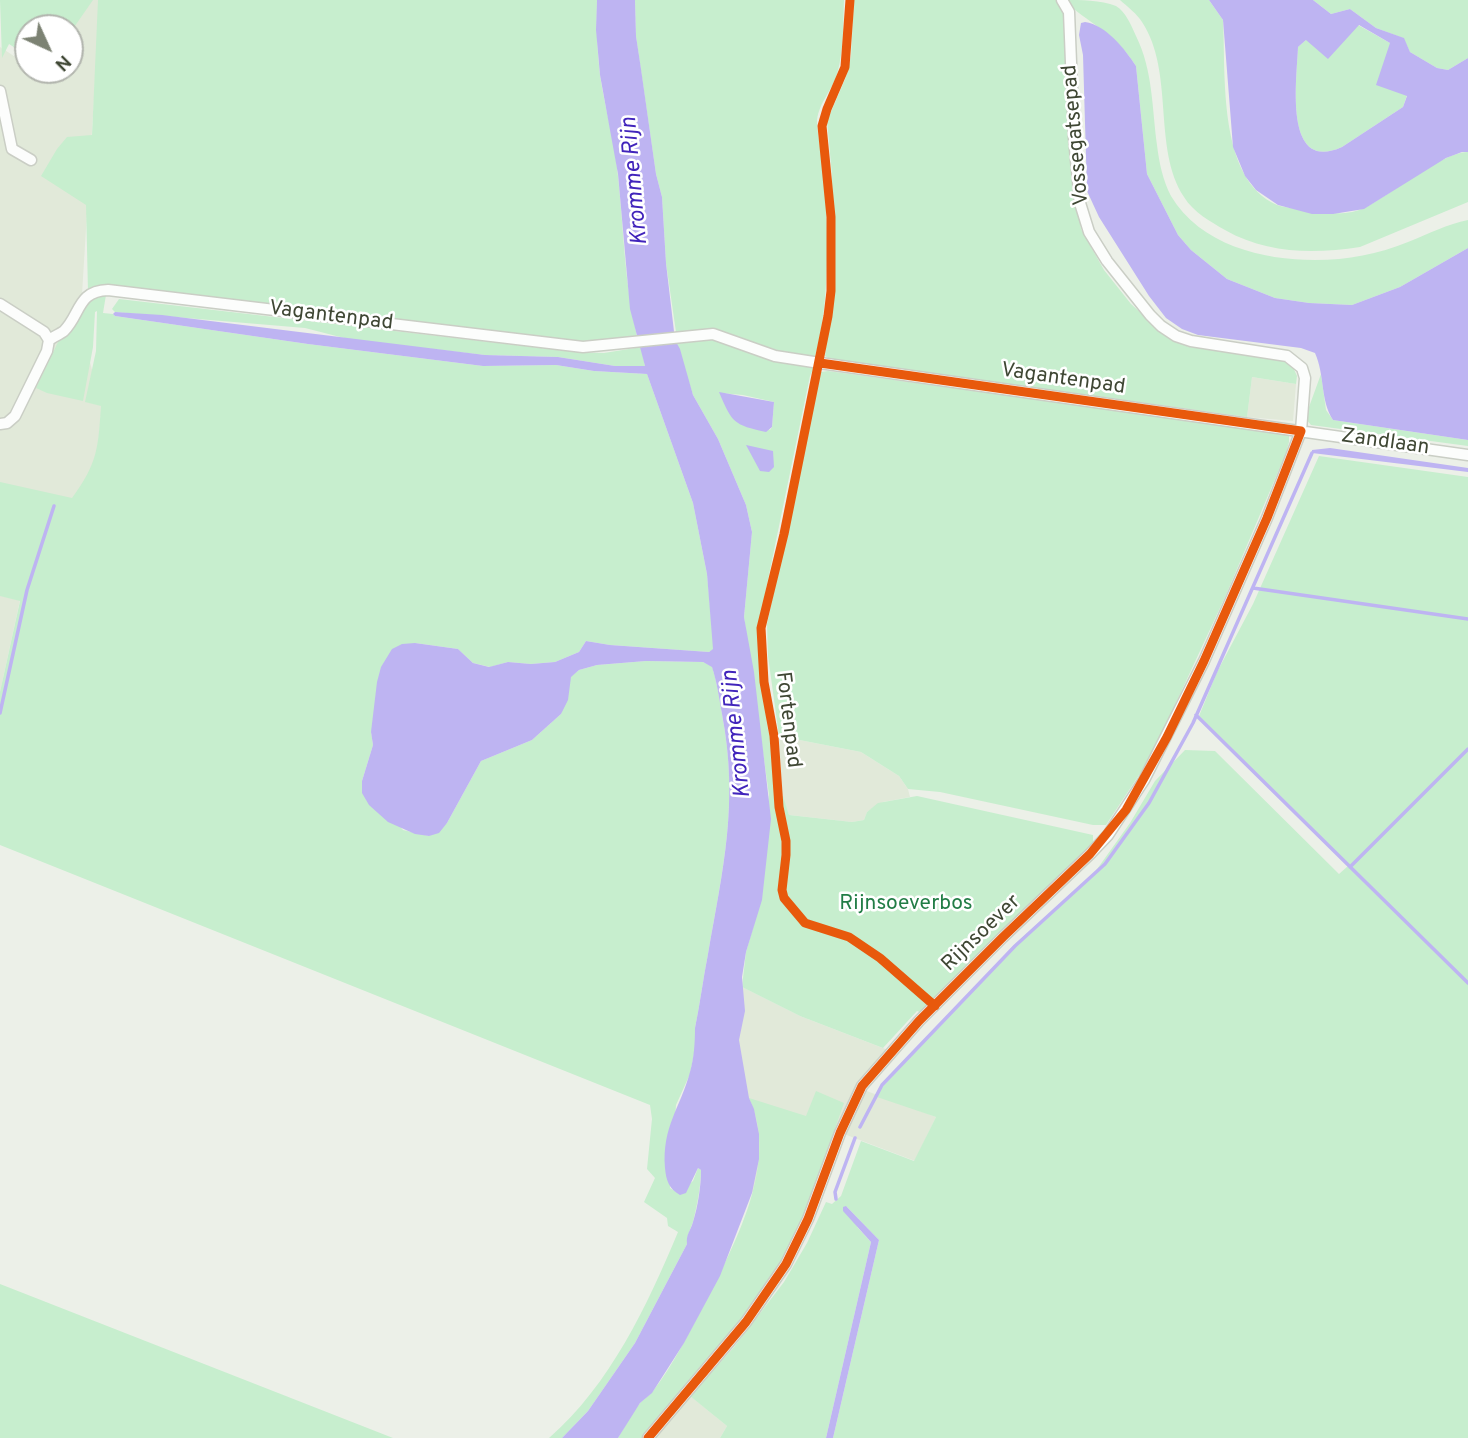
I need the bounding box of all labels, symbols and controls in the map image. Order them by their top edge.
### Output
north arrow [14,14,84,84]
text: N [49,49,76,76]
street label: Vossegatsepad [1058,64,1096,206]
water label: Kromme Rijn [617,116,655,246]
street label: Vagantenpad [267,297,395,337]
street label: Vagantenpad [999,359,1127,401]
street label: Zandlaan [1339,424,1431,462]
water label: Kromme Rijn [718,668,758,800]
street label: Fortenpad [769,670,805,770]
street label: Rijnsoever [937,890,1027,978]
park label: Rijnsoeverbos [839,892,973,918]

